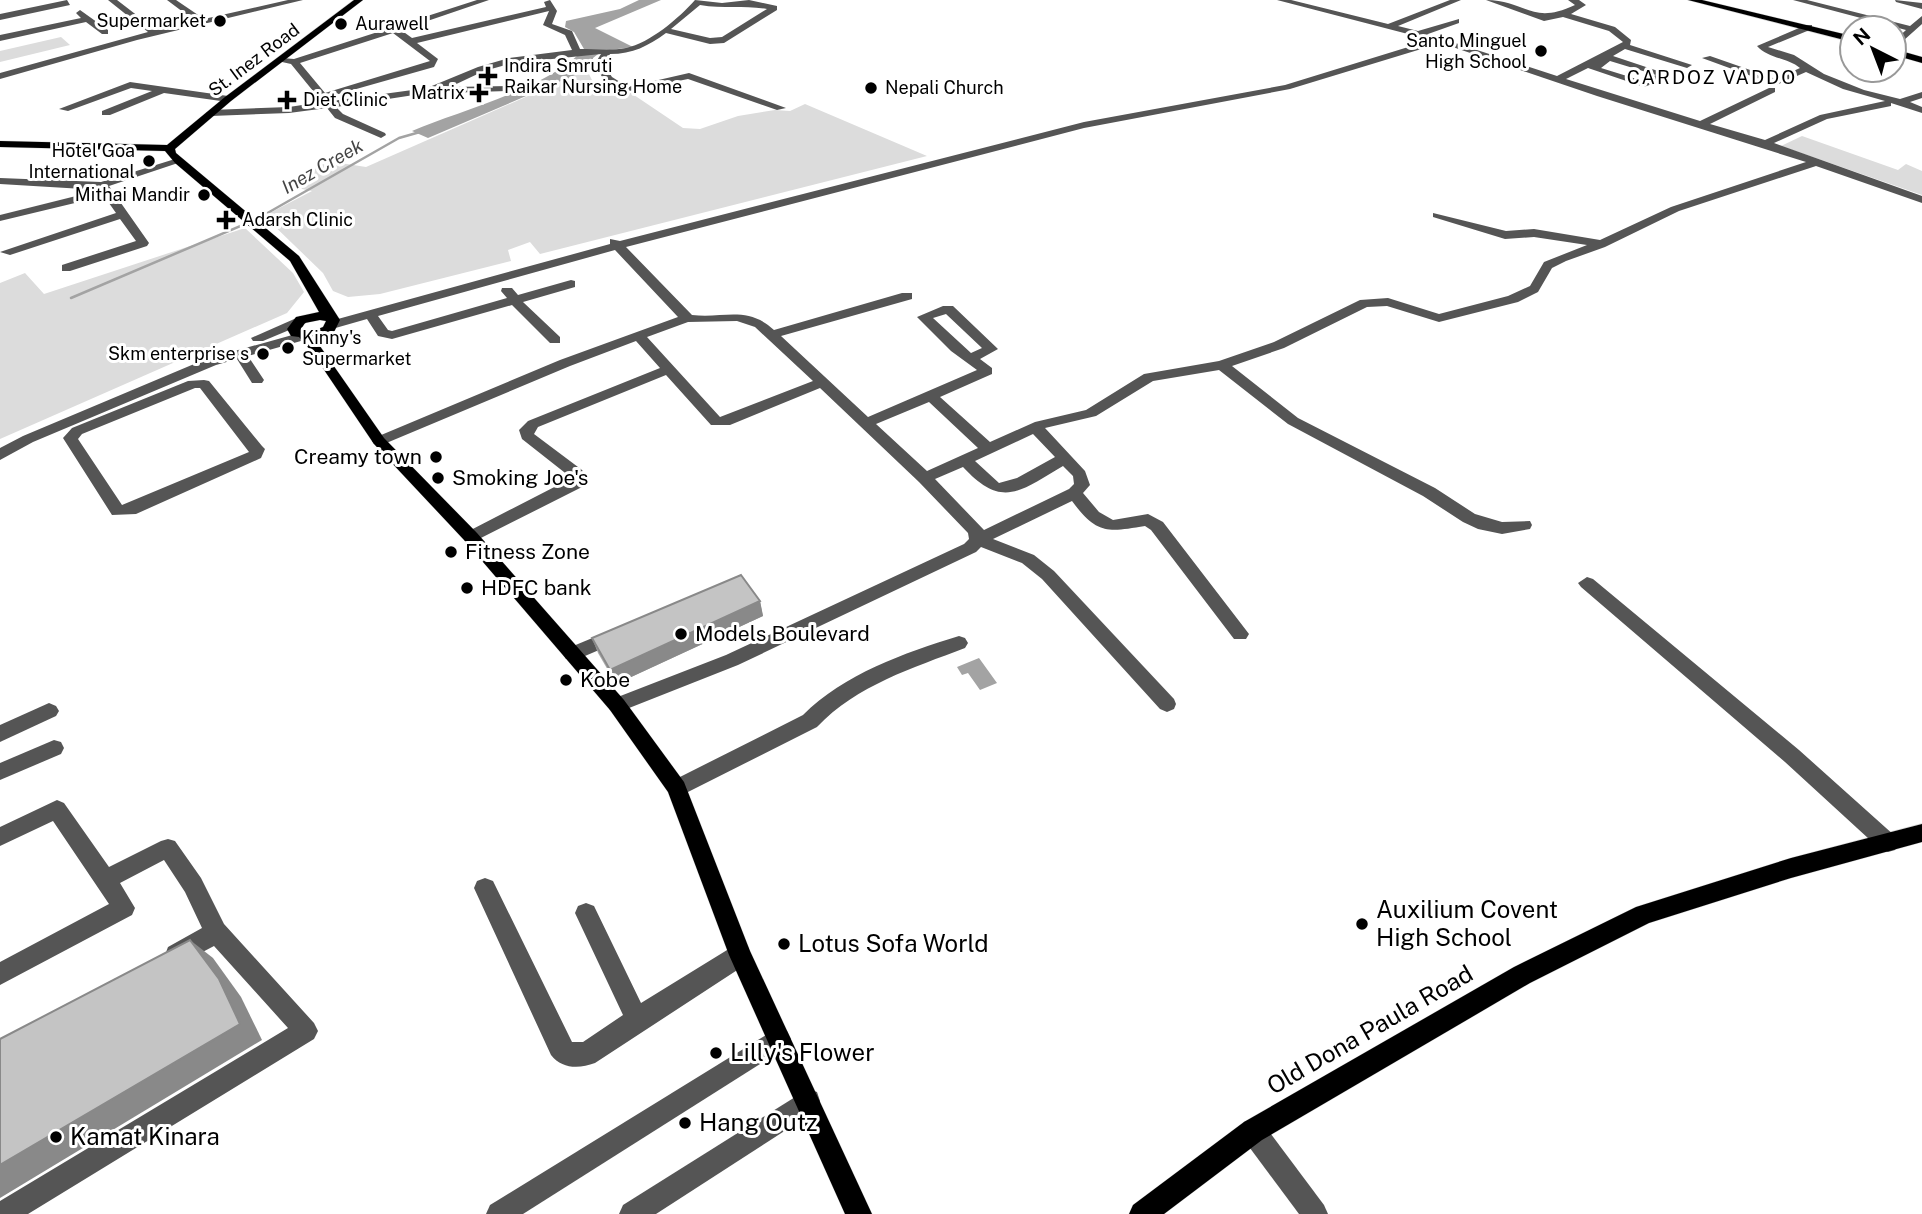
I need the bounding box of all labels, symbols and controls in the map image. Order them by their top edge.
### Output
place label: Supermarket [96,10,206,31]
marker: Supermarket [212,13,228,29]
place label: Aurawell [355,13,429,34]
north arrow [1838,14,1908,84]
marker: Aurawell [333,16,349,32]
street label: St. Inez Road [204,19,303,101]
text: N [1849,23,1875,50]
place label: Santo Minguel High School [1406,30,1527,72]
marker: Santo Minguel High School [1533,43,1549,59]
place label: Indira Smruti Raikar Nursing Home [504,55,682,97]
marker: Indira Smruti Raikar Nursing Home [478,66,498,86]
district label: CARDOZ VADDO [1627,66,1797,88]
place label: Nepali Church [885,77,1004,98]
marker: Nepali Church [863,80,879,96]
place label: Matrix [411,82,465,103]
marker: Matrix [471,85,487,101]
place label: Diet Clinic [303,89,388,110]
marker: Diet Clinic [277,90,297,110]
water label: Inez Creek [277,134,367,198]
place label: Hotel Goa International [29,140,135,182]
marker: Hotel Goa International [141,153,157,169]
place label: Mithai Mandir [75,184,190,205]
marker: Mithai Mandir [196,187,212,203]
place label: Adarsh Clinic [242,209,353,230]
marker: Adarsh Clinic [216,210,236,230]
place label: Kinny's Supermarket [302,327,412,369]
marker: Kinny's Supermarket [280,340,296,356]
place label: Skm enterprise s [108,343,249,364]
marker: Skm enterprise s [255,346,271,362]
place label: Creamy town [294,444,422,469]
marker: Creamy town [428,449,444,465]
place label: Smoking Joe's [452,465,588,490]
marker: Smoking Joe's [430,470,446,486]
place label: Fitness Zone [465,539,590,564]
marker: Fitness Zone [443,544,459,560]
place label: HDFC bank [481,575,592,600]
marker: HDFC bank [459,580,475,596]
place label: Models Boulevard [695,621,870,646]
marker: Models Boulevard [673,626,689,642]
place label: Kobe [580,667,630,692]
marker: Kobe [558,672,574,688]
place label: Auxilium Covent High School [1376,895,1558,951]
marker: Auxilium Covent High School [1354,916,1370,932]
place label: Lotus Sofa World [798,929,989,957]
marker: Lotus Sofa World [776,936,792,952]
street label: Old Dona Paula Road [1262,959,1477,1099]
place label: Lilly's Flower [730,1038,875,1066]
marker: Lilly's Flower [708,1045,724,1061]
place label: Hang Outz [699,1108,818,1136]
marker: Hang Outz [677,1115,693,1131]
place label: Kamat Kinara [70,1122,220,1150]
marker: Kamat Kinara [48,1129,64,1145]

